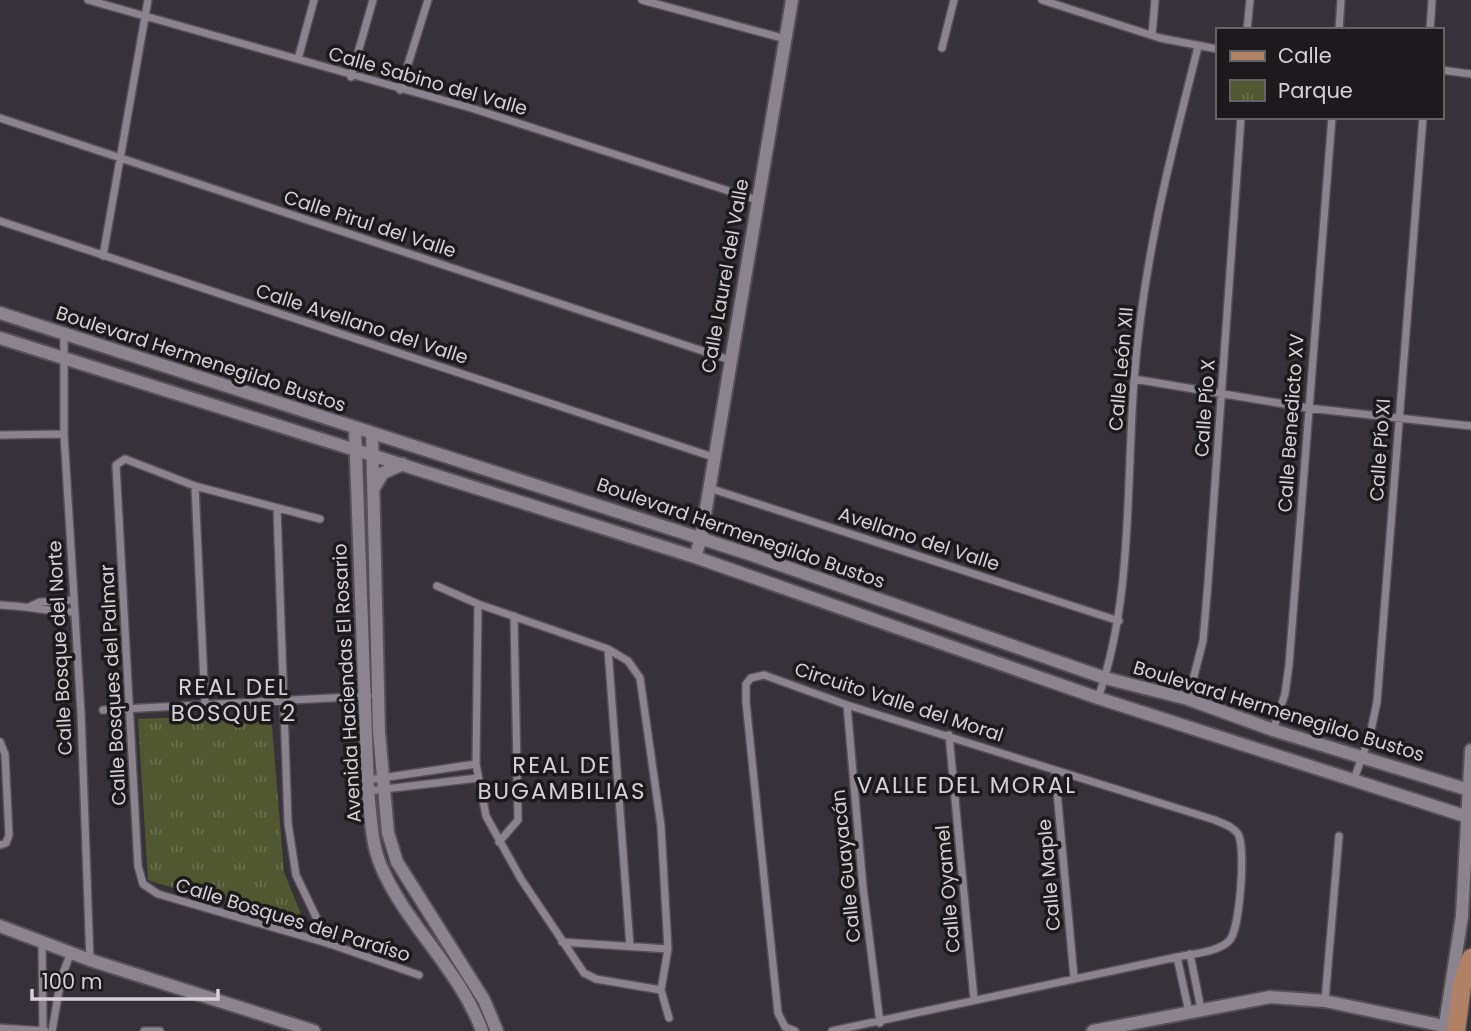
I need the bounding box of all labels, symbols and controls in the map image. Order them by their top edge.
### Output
legend [1216,28,1443,119]
street label: Calle Sabino del Valle [325,40,531,122]
text: Calle [1278,41,1332,70]
text: Parque [1278,76,1353,105]
street label: Calle Laurel del Valle [695,177,755,375]
street label: Calle Pirul del Valle [280,183,460,265]
street label: Calle Avellano del Valle [252,277,472,371]
street label: Boulevard Hermenegildo Bustos [53,299,349,419]
street label: Calle León XII [1102,306,1140,432]
street label: Calle Benedicto XV [1271,333,1311,513]
street label: Calle Pío X [1188,358,1222,458]
street label: Calle Pío XI [1363,398,1397,502]
street label: Boulevard Hermenegildo Bustos [593,471,889,595]
street label: Avellano del Valle [835,500,1003,578]
street label: Calle Bosque del Norte [41,540,79,756]
street label: Avenida Haciendas El Rosario [326,543,368,823]
street label: Calle Bosques del Palmar [93,564,133,806]
street label: Boulevard Hermenegildo Bustos [1130,654,1428,768]
street label: Circuito Valle del Moral [791,655,1007,749]
district label: REAL DEL BOSQUE 2 [171,671,297,729]
district label: REAL DE BUGAMBILIAS [477,749,647,807]
district label: VALLE DEL MORAL [857,769,1077,801]
street label: Calle Guayacán [825,788,867,944]
street label: Calle Maple [1031,818,1067,932]
street label: Calle Oyamel [929,824,967,954]
street label: Calle Bosques del Paraíso [172,871,414,969]
scale bar [32,958,217,1002]
text: 100 m [42,967,102,996]

